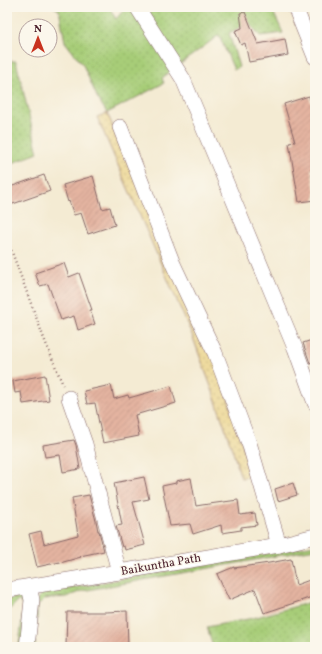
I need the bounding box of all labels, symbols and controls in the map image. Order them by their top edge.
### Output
north arrow [18,18,58,58]
text: N [34,22,42,37]
street label: Baikuntha Path [120,550,202,580]

